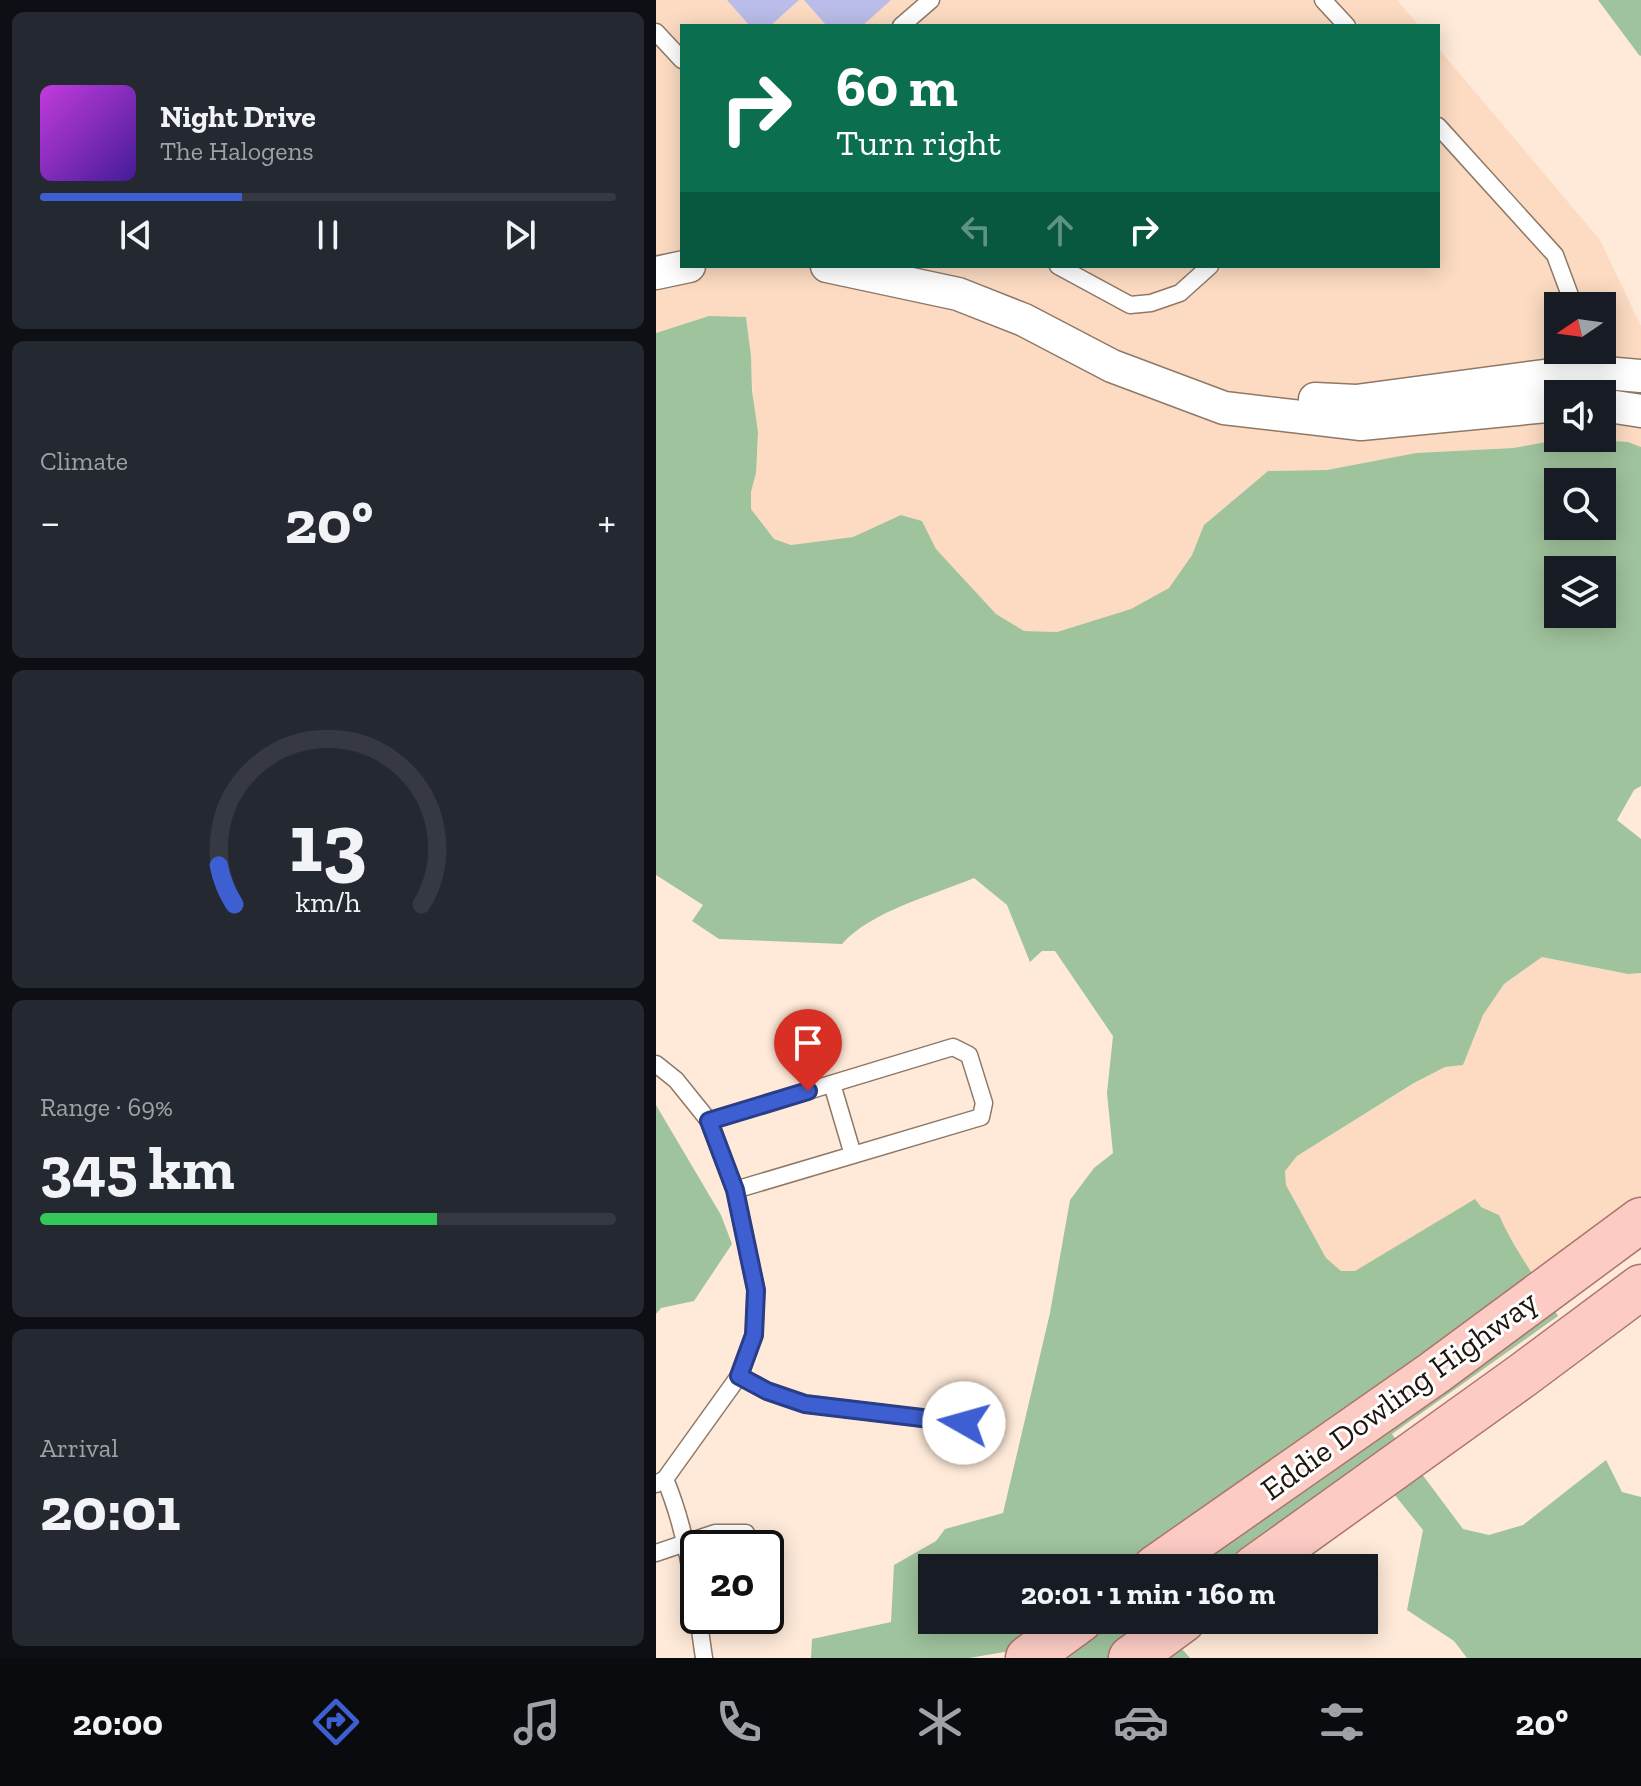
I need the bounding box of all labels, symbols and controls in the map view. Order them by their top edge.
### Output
text: 60 m [836,53,958,120]
icon: right [704,56,808,160]
text: Night Drive [160,99,316,135]
text: Turn right [836,121,1001,164]
text: The Halogens [160,135,314,167]
icon: left [954,208,998,252]
icon: ahead [1038,208,1082,252]
icon: right [1122,208,1166,252]
icon: previous [114,213,158,257]
icon: pause [306,213,350,257]
icon: next [498,213,542,257]
north arrow [1544,292,1616,364]
map controls [1544,292,1616,628]
button: sound [1544,380,1616,452]
text: Climate [40,445,128,477]
button: search [1544,468,1616,540]
text: 20° [285,486,373,558]
text: − [40,495,61,548]
text: + [597,495,616,548]
button: layers [1544,556,1616,628]
text: 13 [289,792,367,892]
text: km/h [295,885,361,919]
pin [774,1009,842,1091]
icon: arrive [786,1021,830,1065]
text: Range · 69% [40,1091,173,1123]
text: 345 km [40,1132,234,1204]
street label: Eddie Dowling Highway [1253,1282,1545,1508]
position arrow [922,1381,1006,1465]
text: Arrival [40,1432,118,1464]
text: 20:01 [40,1473,180,1545]
speed limit sign: 20 [680,1530,784,1634]
text: 20:01 · 1 min · 160 m [1021,1576,1275,1612]
icon: directions [308,1694,364,1750]
icon: music [509,1694,565,1750]
icon: phone [711,1694,767,1750]
icon: climate [912,1694,968,1750]
icon: car [1113,1694,1169,1750]
icon: filters [1314,1694,1370,1750]
text: 20:00 [73,1701,163,1744]
text: 20° [1515,1701,1568,1744]

